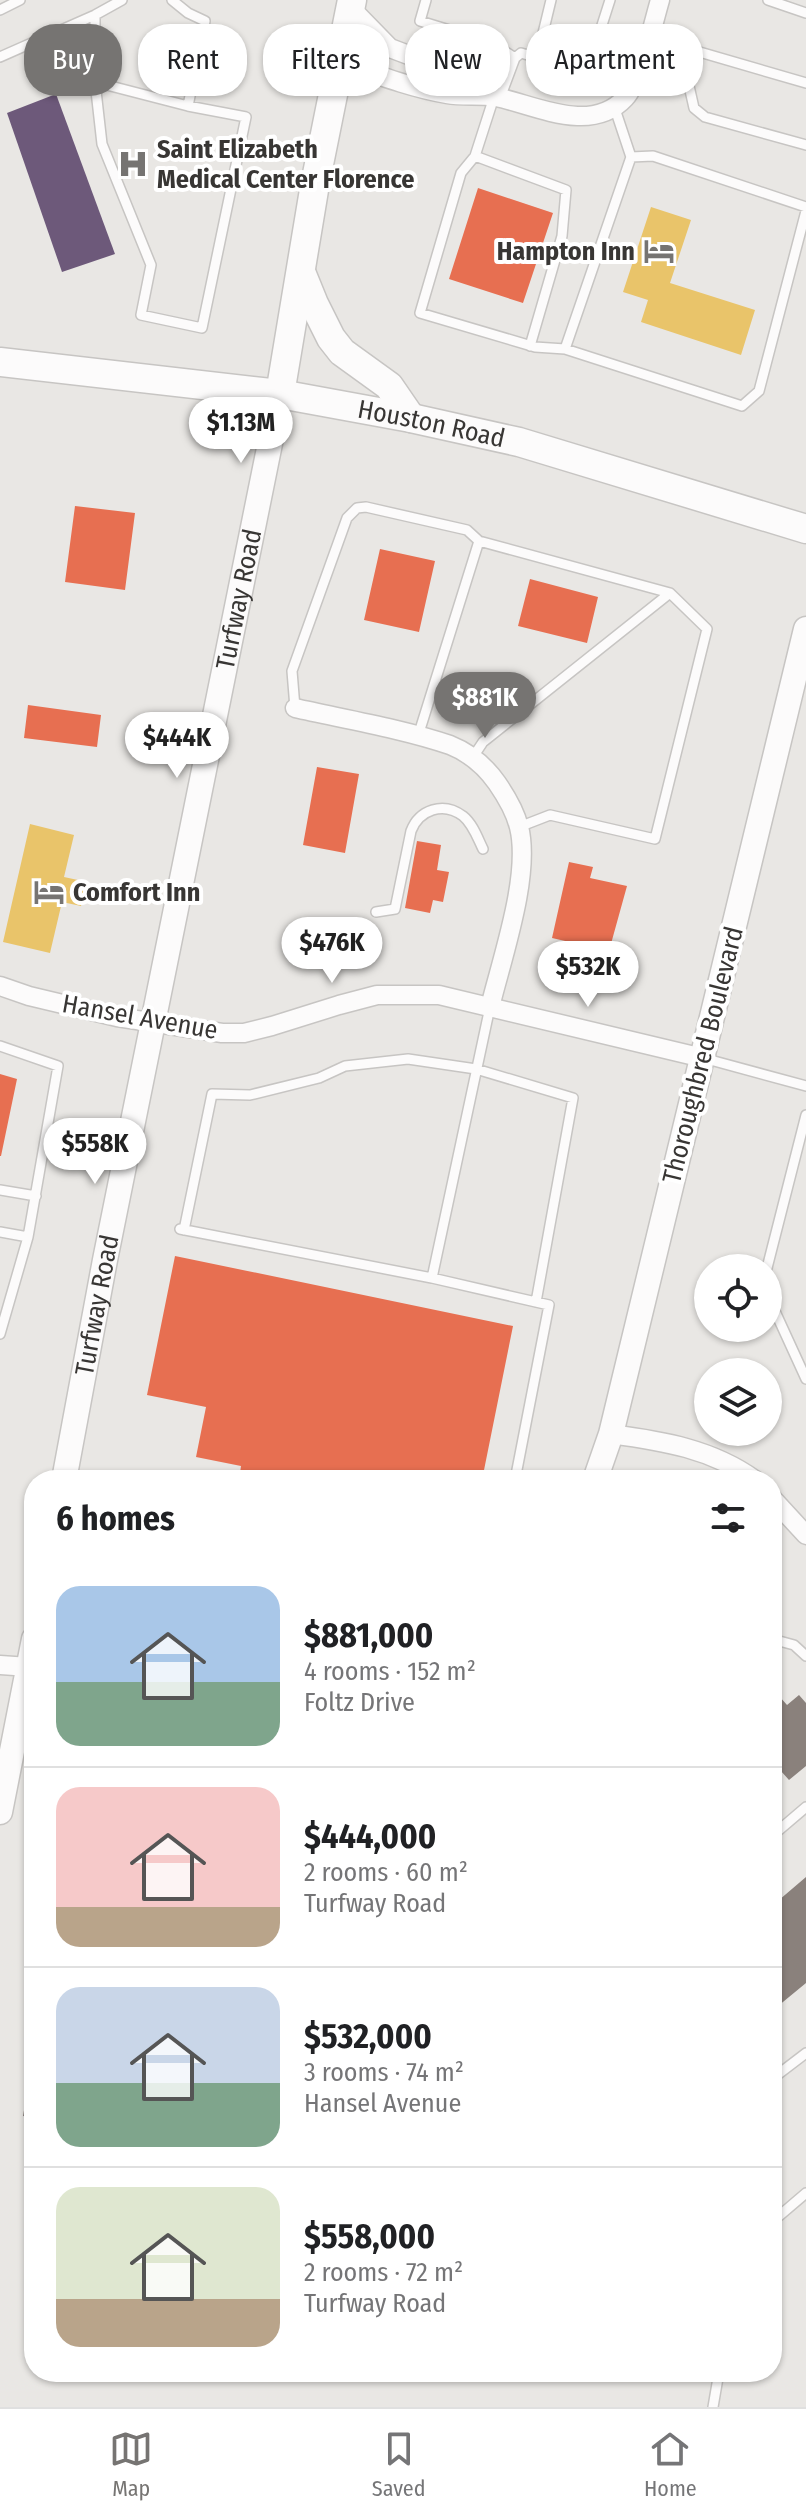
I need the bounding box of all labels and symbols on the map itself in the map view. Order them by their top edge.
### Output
place label: Saint Elizabeth Medical Center Florence [157,134,414,195]
hospital icon: Saint Elizabeth Medical Center Florence [116,147,150,181]
hotel icon: Hampton Inn [642,234,676,268]
place label: Hampton Inn [497,236,635,267]
street label: Houston Road [355,393,508,454]
pin: $1.13M [176,397,306,465]
street label: Turfway Road [209,526,268,672]
pin: $881K [429,672,541,740]
pin: $444K [121,712,233,780]
hotel icon: Comfort Inn [32,875,66,909]
place label: Comfort Inn [73,877,200,908]
pin: $476K [276,917,388,985]
street label: Thoroughbred Boulevard [656,924,750,1186]
pin: $532K [532,941,644,1009]
street label: Hansel Avenue [60,988,220,1046]
pin: $558K [39,1118,151,1186]
street label: Turfway Road [68,1232,125,1378]

